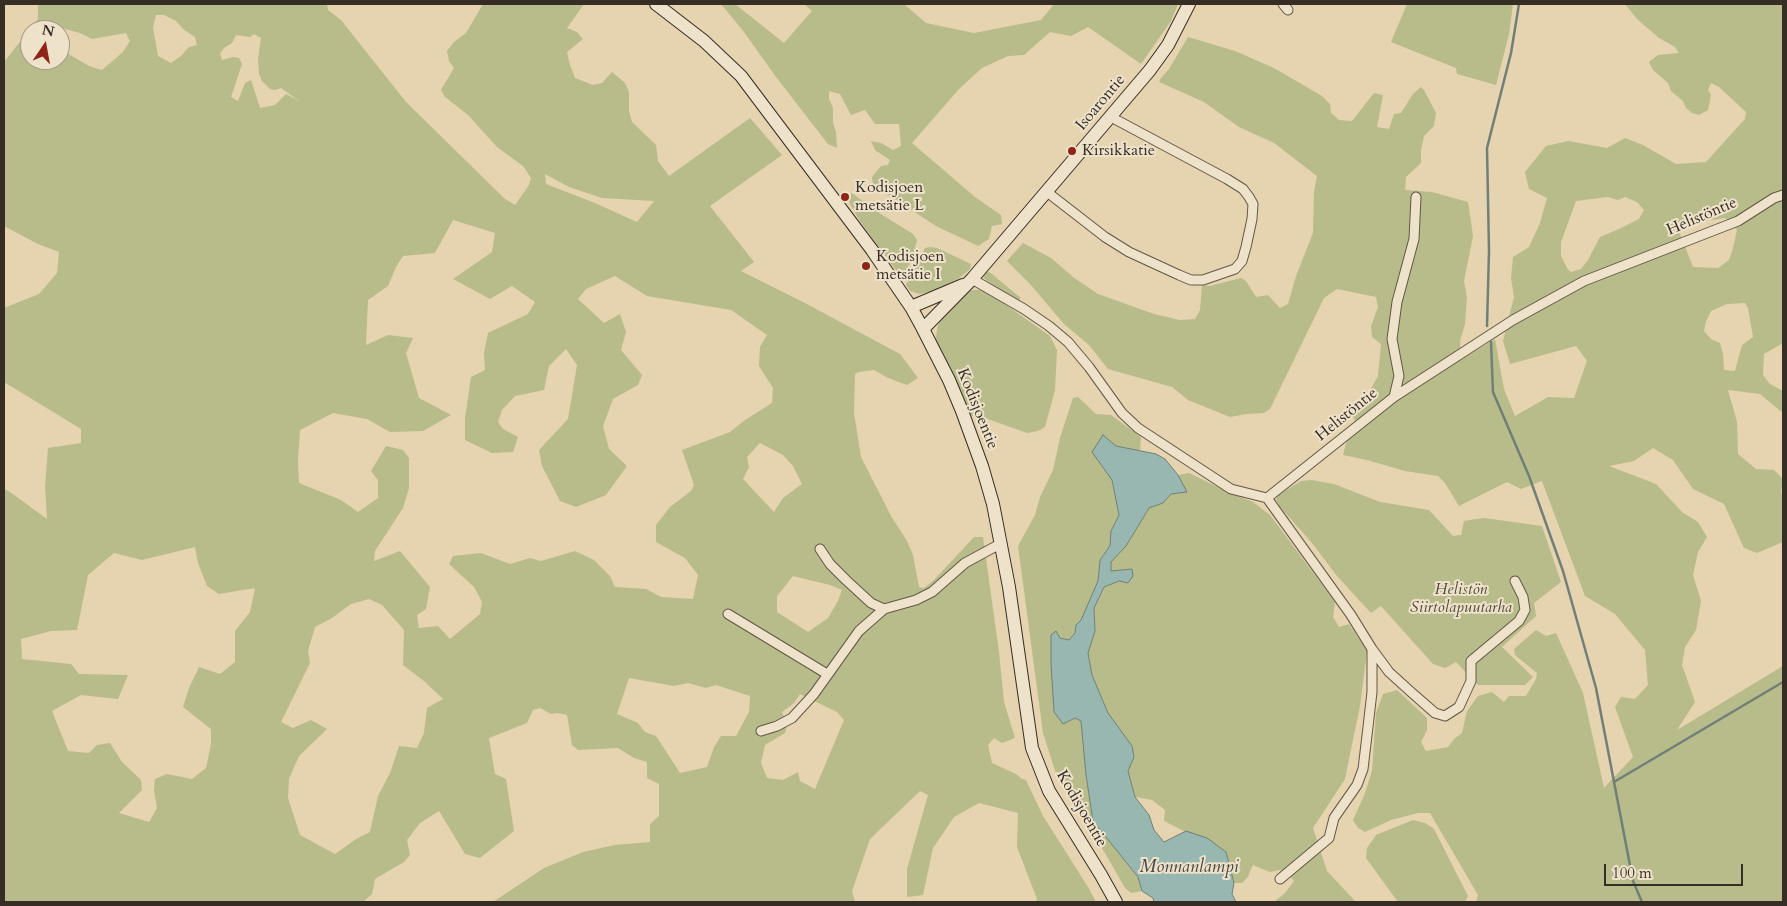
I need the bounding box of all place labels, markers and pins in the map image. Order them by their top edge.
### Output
place label: Kirsikkatie [1082,141,1155,161]
marker: Kirsikkatie [1066,145,1078,157]
place label: Kodisjoen metsätie L [855,178,924,216]
marker: Kodisjoen metsätie L [839,191,851,203]
place label: Kodisjoen metsätie I [876,247,944,285]
marker: Kodisjoen metsätie I [860,260,872,272]

